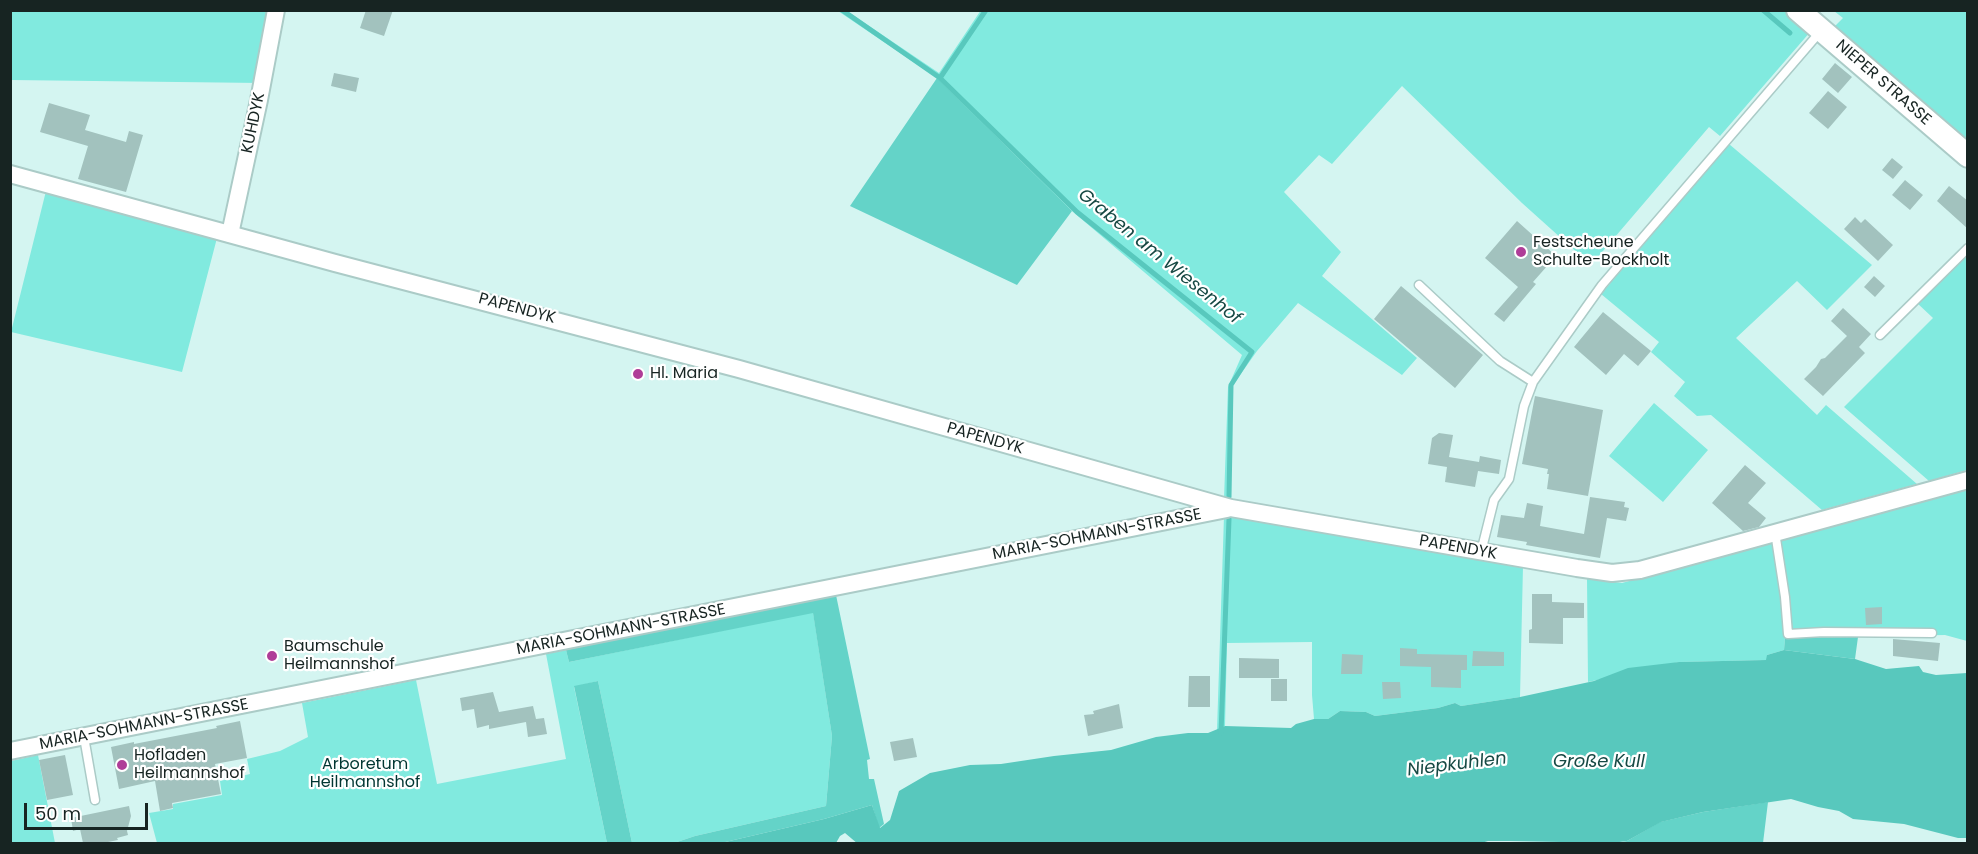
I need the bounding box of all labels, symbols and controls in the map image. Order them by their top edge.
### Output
street label: NIEPER STRASSE [1831,36,1935,130]
street label: KUHDYK [238,91,270,155]
water label: Graben am Wiesenhof [1073,185,1245,329]
place label: Festscheune Schulte-Bockholt [1533,233,1669,271]
marker: Festscheune Schulte-Bockholt [1514,245,1528,259]
street label: PAPENDYK [476,290,558,328]
place label: Hl. Maria [650,364,718,384]
marker: Hl. Maria [631,367,645,381]
street label: PAPENDYK [944,419,1026,459]
street label: MARIA-SOHMANN-STRASSE [991,505,1203,565]
street label: PAPENDYK [1417,532,1499,564]
street label: MARIA-SOHMANN-STRASSE [515,600,727,660]
place label: Baumschule Heilmannshof [284,637,395,675]
marker: Baumschule Heilmannshof [265,649,279,663]
street label: MARIA-SOHMANN-STRASSE [38,695,250,755]
place label: Hofladen Heilmannshof [134,746,245,784]
water label: Niepkuhlen [1406,748,1508,782]
water label: Große Kull [1553,751,1645,773]
park label: Arboretum Heilmannshof [310,755,420,793]
marker: Hofladen Heilmannshof [115,758,129,772]
scale bar [27,791,152,829]
text: 50 m [35,801,81,826]

